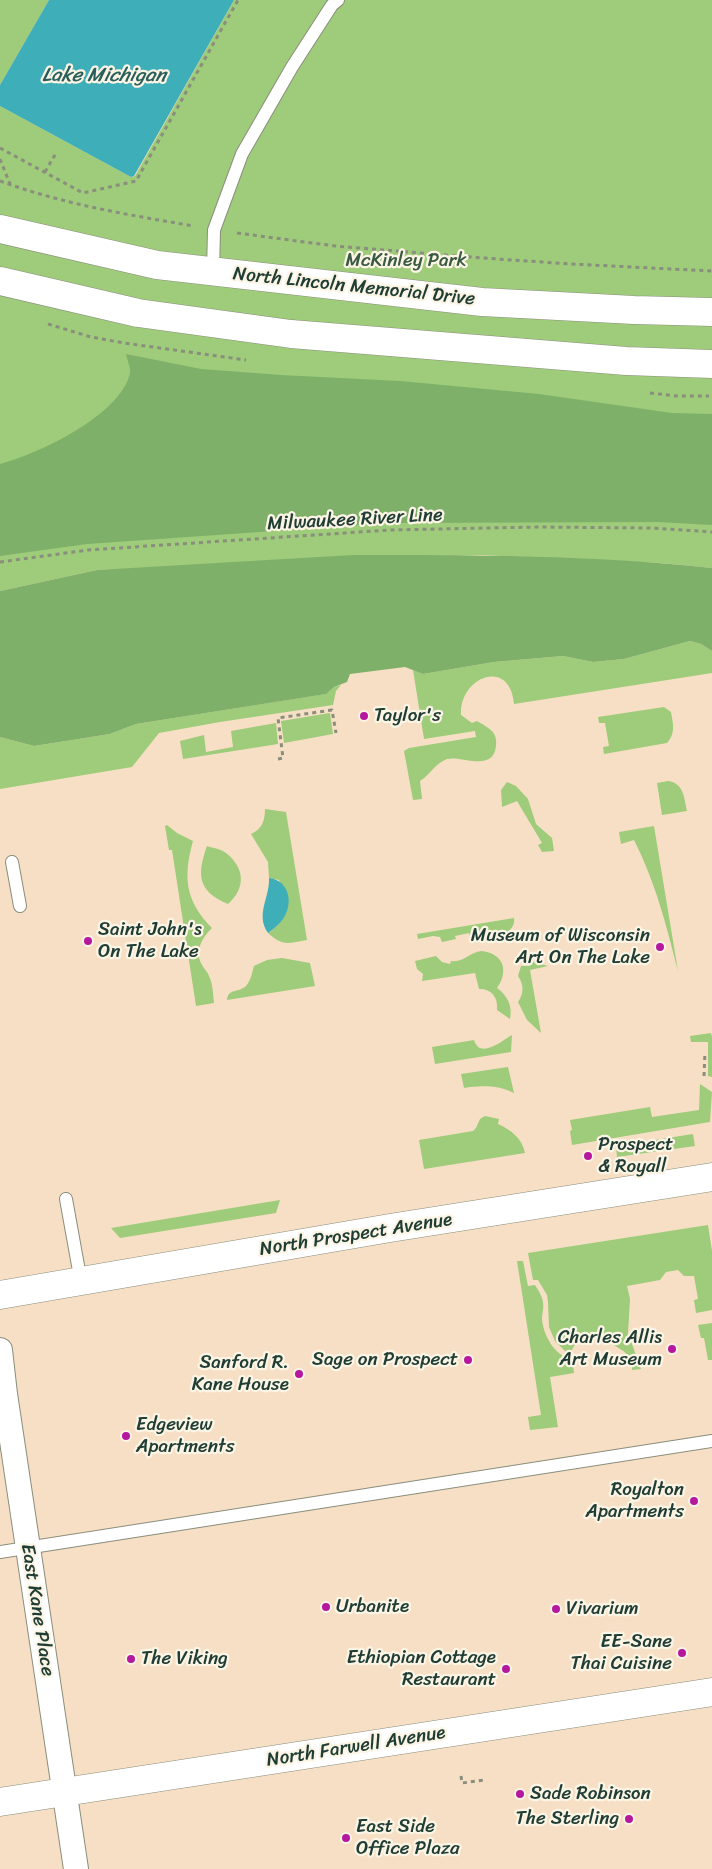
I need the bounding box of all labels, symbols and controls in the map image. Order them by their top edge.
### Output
water label: Lake Michigan [42,64,166,88]
park label: McKinley Park [346,250,466,272]
street label: North Lincoln Memorial Drive [232,263,476,311]
street label: Milwaukee River Line [267,504,443,536]
place label: Taylor's [374,705,441,727]
marker: Taylor's [358,710,370,722]
place label: Saint John's On The Lake [98,919,202,963]
place label: Museum of Wisconsin Art On The Lake [471,925,650,969]
marker: Saint John's On The Lake [82,935,94,947]
marker: Museum of Wisconsin Art On The Lake [654,941,666,953]
place label: Prospect & Royall [598,1134,673,1178]
marker: Prospect & Royall [582,1150,594,1162]
street label: North Prospect Avenue [258,1209,454,1261]
place label: Charles Allis Art Museum [558,1327,662,1371]
marker: Charles Allis Art Museum [666,1343,678,1355]
place label: Sage on Prospect [312,1349,458,1371]
place label: Sanford R. Kane House [192,1352,289,1396]
marker: Sage on Prospect [462,1354,474,1366]
marker: Sanford R. Kane House [293,1368,305,1380]
place label: Edgeview Apartments [136,1414,234,1458]
marker: Edgeview Apartments [120,1430,132,1442]
place label: Royalton Apartments [586,1479,684,1523]
marker: Royalton Apartments [688,1495,700,1507]
street label: East Kane Place [15,1542,59,1678]
place label: Urbanite [336,1596,409,1618]
place label: Vivarium [566,1598,639,1620]
marker: Urbanite [320,1601,332,1613]
marker: Vivarium [550,1603,562,1615]
place label: EE-Sane Thai Cuisine [570,1631,672,1675]
place label: Ethiopian Cottage Restaurant [347,1647,496,1691]
marker: EE-Sane Thai Cuisine [676,1647,688,1659]
place label: The Viking [141,1648,228,1670]
marker: The Viking [125,1653,137,1665]
marker: Ethiopian Cottage Restaurant [500,1663,512,1675]
street label: North Farwell Avenue [265,1722,447,1772]
place label: Sade Robinson [530,1783,651,1805]
marker: Sade Robinson [514,1788,526,1800]
place label: The Sterling [515,1808,619,1830]
marker: The Sterling [623,1813,635,1825]
place label: East Side Office Plaza [356,1816,460,1860]
marker: East Side Office Plaza [340,1832,352,1844]

